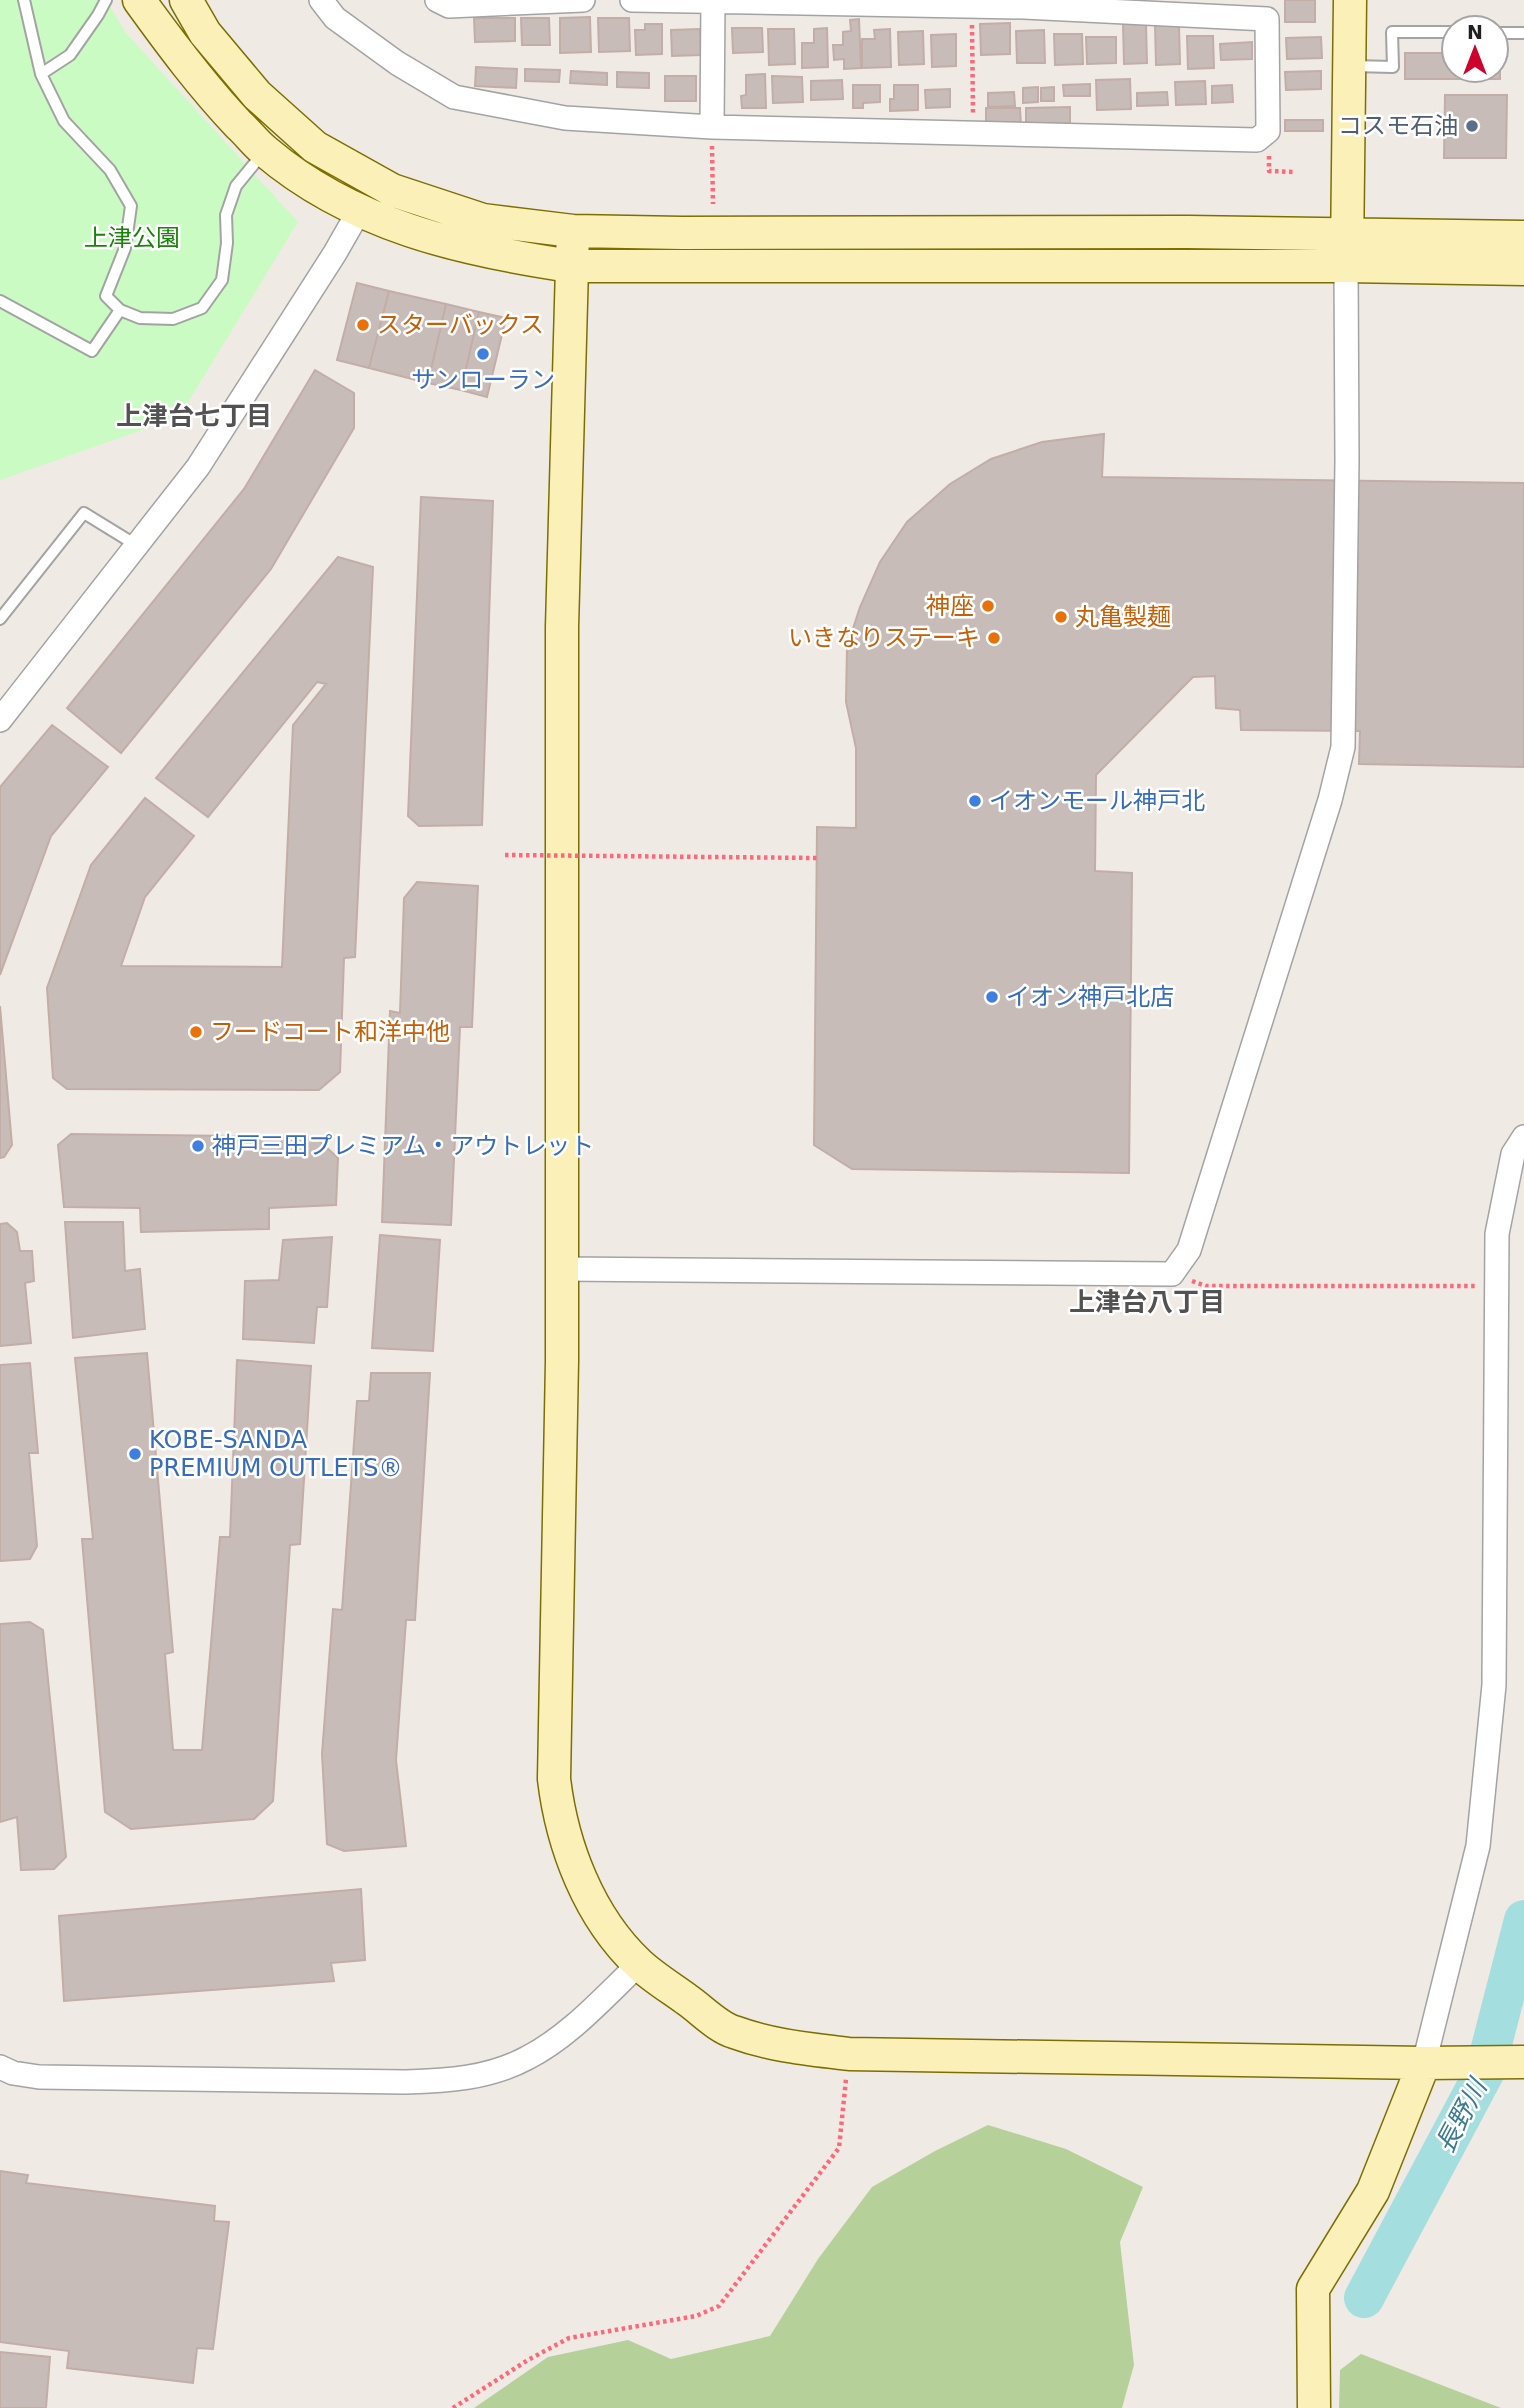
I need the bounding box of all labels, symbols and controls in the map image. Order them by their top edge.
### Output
north arrow [1440,14,1510,84]
text: N [1467,21,1483,43]
place label: コスモ石油 [1338,112,1458,140]
marker: コスモ石油 [1464,118,1480,134]
park label: 上津公園 [84,224,180,252]
place label: スターバックス [377,311,544,339]
marker: スターバックス [355,317,371,333]
marker: サンローラン [475,346,491,362]
place label: サンローラン [411,366,555,394]
district label: 上津台七丁目 [116,401,272,431]
place label: 神座 [926,592,974,620]
marker: 神座 [980,598,996,614]
place label: 丸亀製麺 [1075,603,1171,631]
marker: 丸亀製麺 [1053,609,1069,625]
place label: いきなりステーキ [788,624,980,652]
marker: いきなりステーキ [986,630,1002,646]
place label: イオンモール神戸北 [989,787,1205,815]
marker: イオンモール神戸北 [967,793,983,809]
place label: イオン神戸北店 [1006,983,1174,1011]
marker: イオン神戸北店 [984,989,1000,1005]
place label: フードコート和洋中他 [210,1018,450,1046]
marker: フードコート和洋中他 [188,1024,204,1040]
place label: 神戸三田プレミアム・アウトレット [212,1132,594,1160]
marker: 神戸三田プレミアム・アウトレット [190,1138,206,1154]
district label: 上津台八丁目 [1069,1287,1225,1317]
place label: KOBE-SANDA PREMIUM OUTLETS® [149,1426,403,1482]
marker: KOBE-SANDA PREMIUM OUTLETS® [127,1446,143,1462]
water label: 長野川 [1429,2072,1494,2157]

